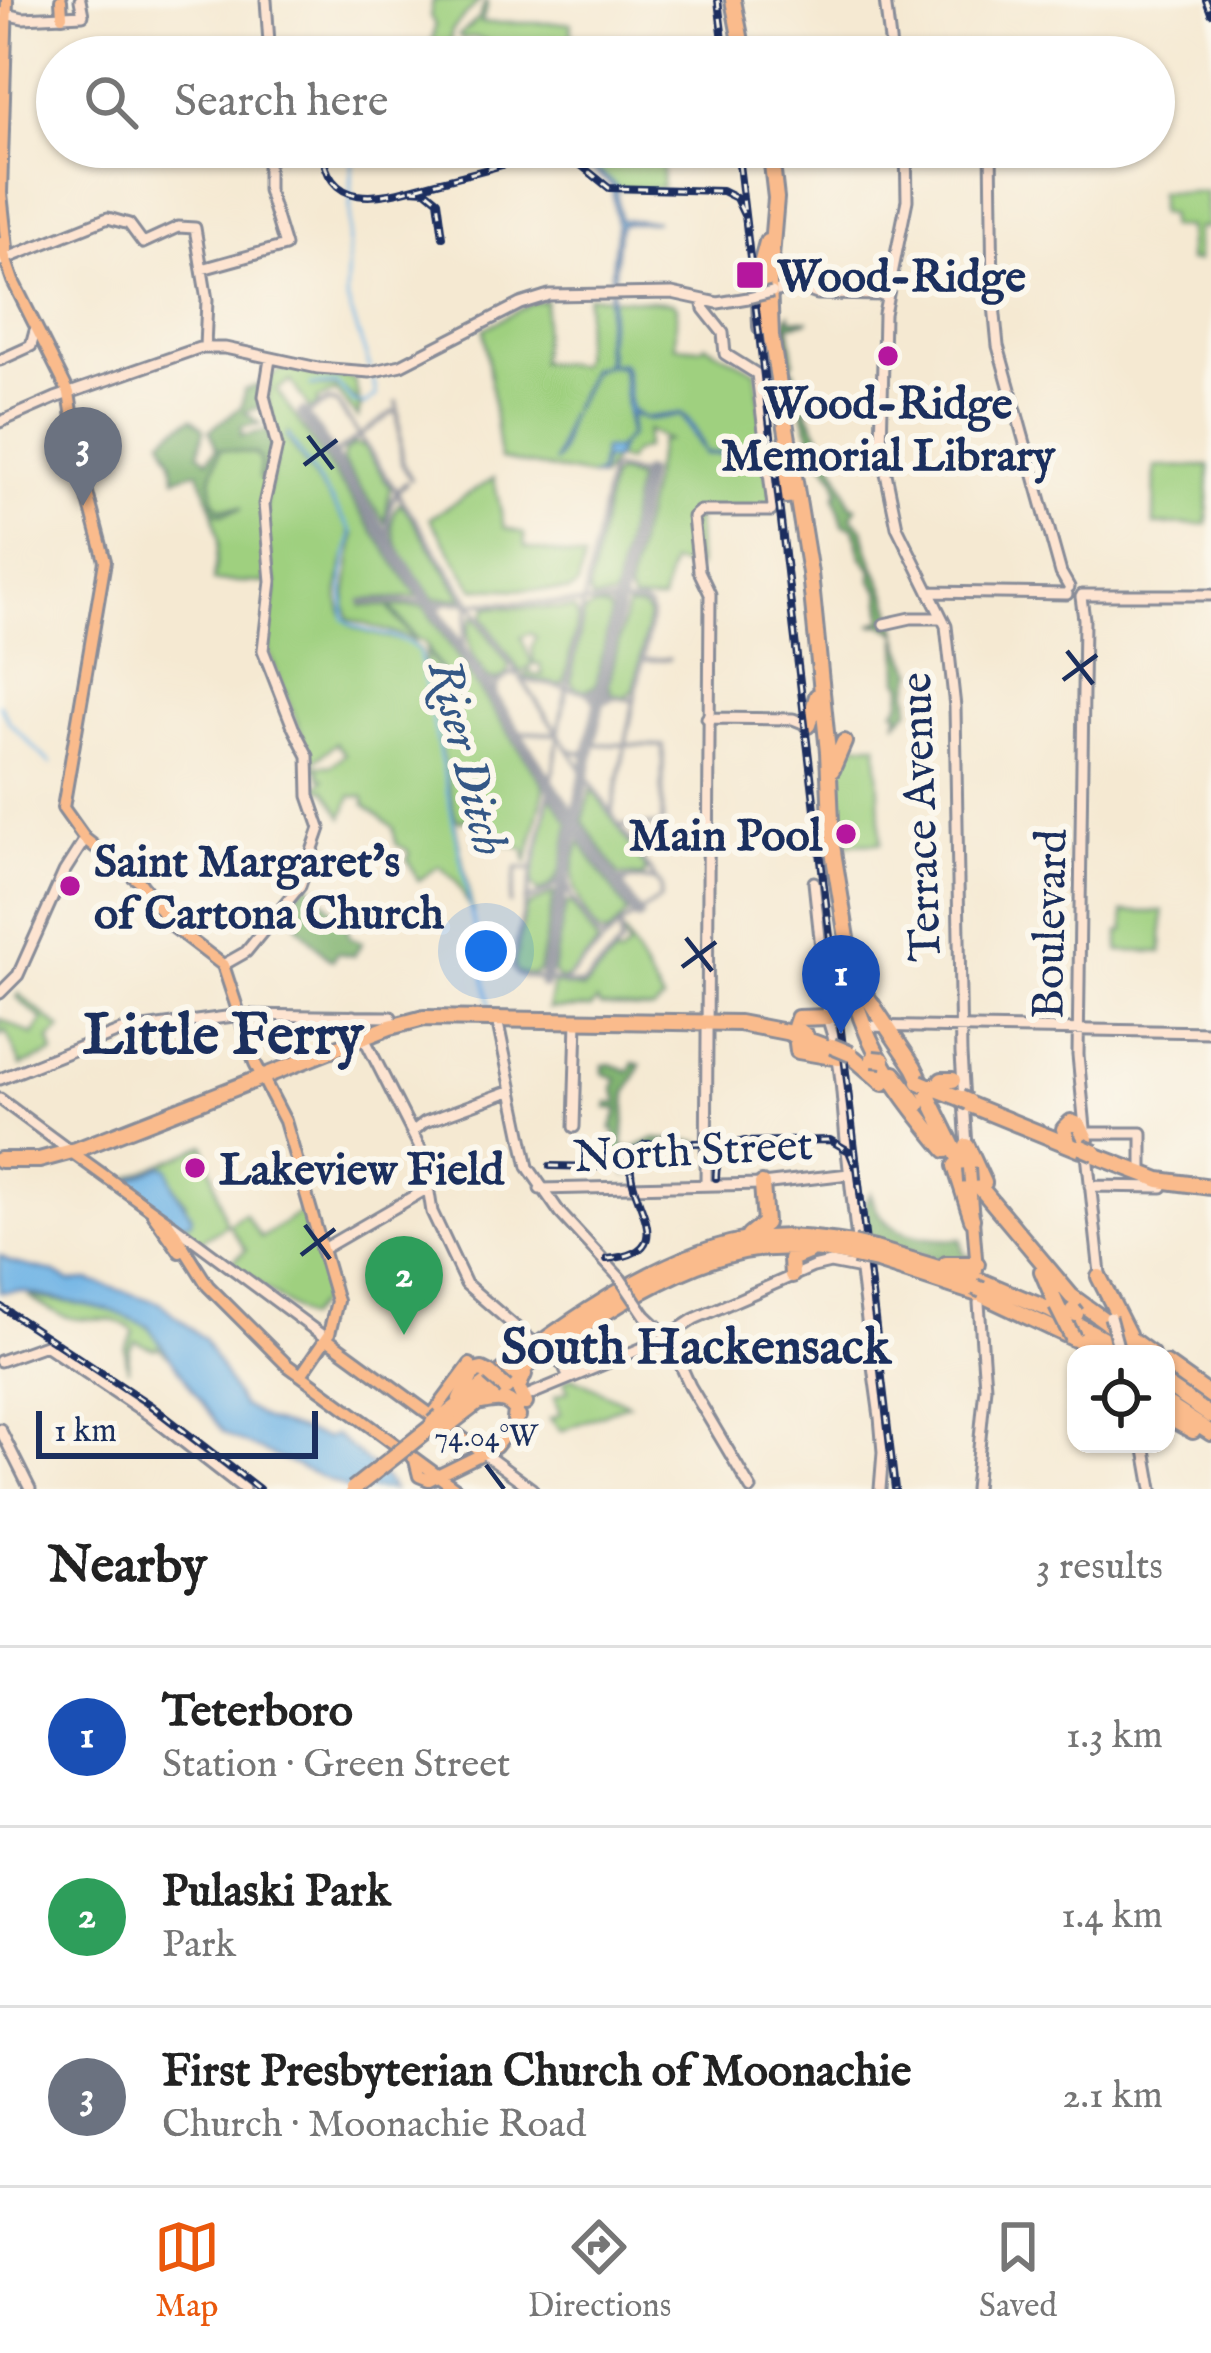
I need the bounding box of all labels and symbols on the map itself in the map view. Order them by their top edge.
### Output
place label: Wood-Ridge [777,250,1026,307]
marker: Wood-Ridge [734,259,766,291]
marker: Wood-Ridge Memorial Library [875,343,901,369]
place label: Wood-Ridge Memorial Library [721,377,1057,486]
pin: 3 [44,407,122,506]
water label: Riser Ditch [412,654,518,862]
street label: Terrace Avenue [889,671,956,962]
place label: Main Pool [629,809,823,866]
marker: Main Pool [833,821,859,847]
street label: Boulevard [1021,828,1082,1019]
place label: Saint Margaret's of Cartona Church [94,835,445,944]
marker: Saint Margaret's of Cartona Church [57,873,83,899]
your location [456,921,516,981]
pin: 1 [802,935,880,1034]
district label: Little Ferry [83,1001,365,1074]
street label: North Street [572,1118,814,1187]
place label: Lakeview Field [219,1143,505,1200]
marker: Lakeview Field [182,1155,208,1181]
pin: 2 [365,1236,443,1335]
district label: South Hackensack [501,1317,893,1382]
scale bar [36,1405,318,1458]
text: 74.04°W [434,1419,539,1457]

